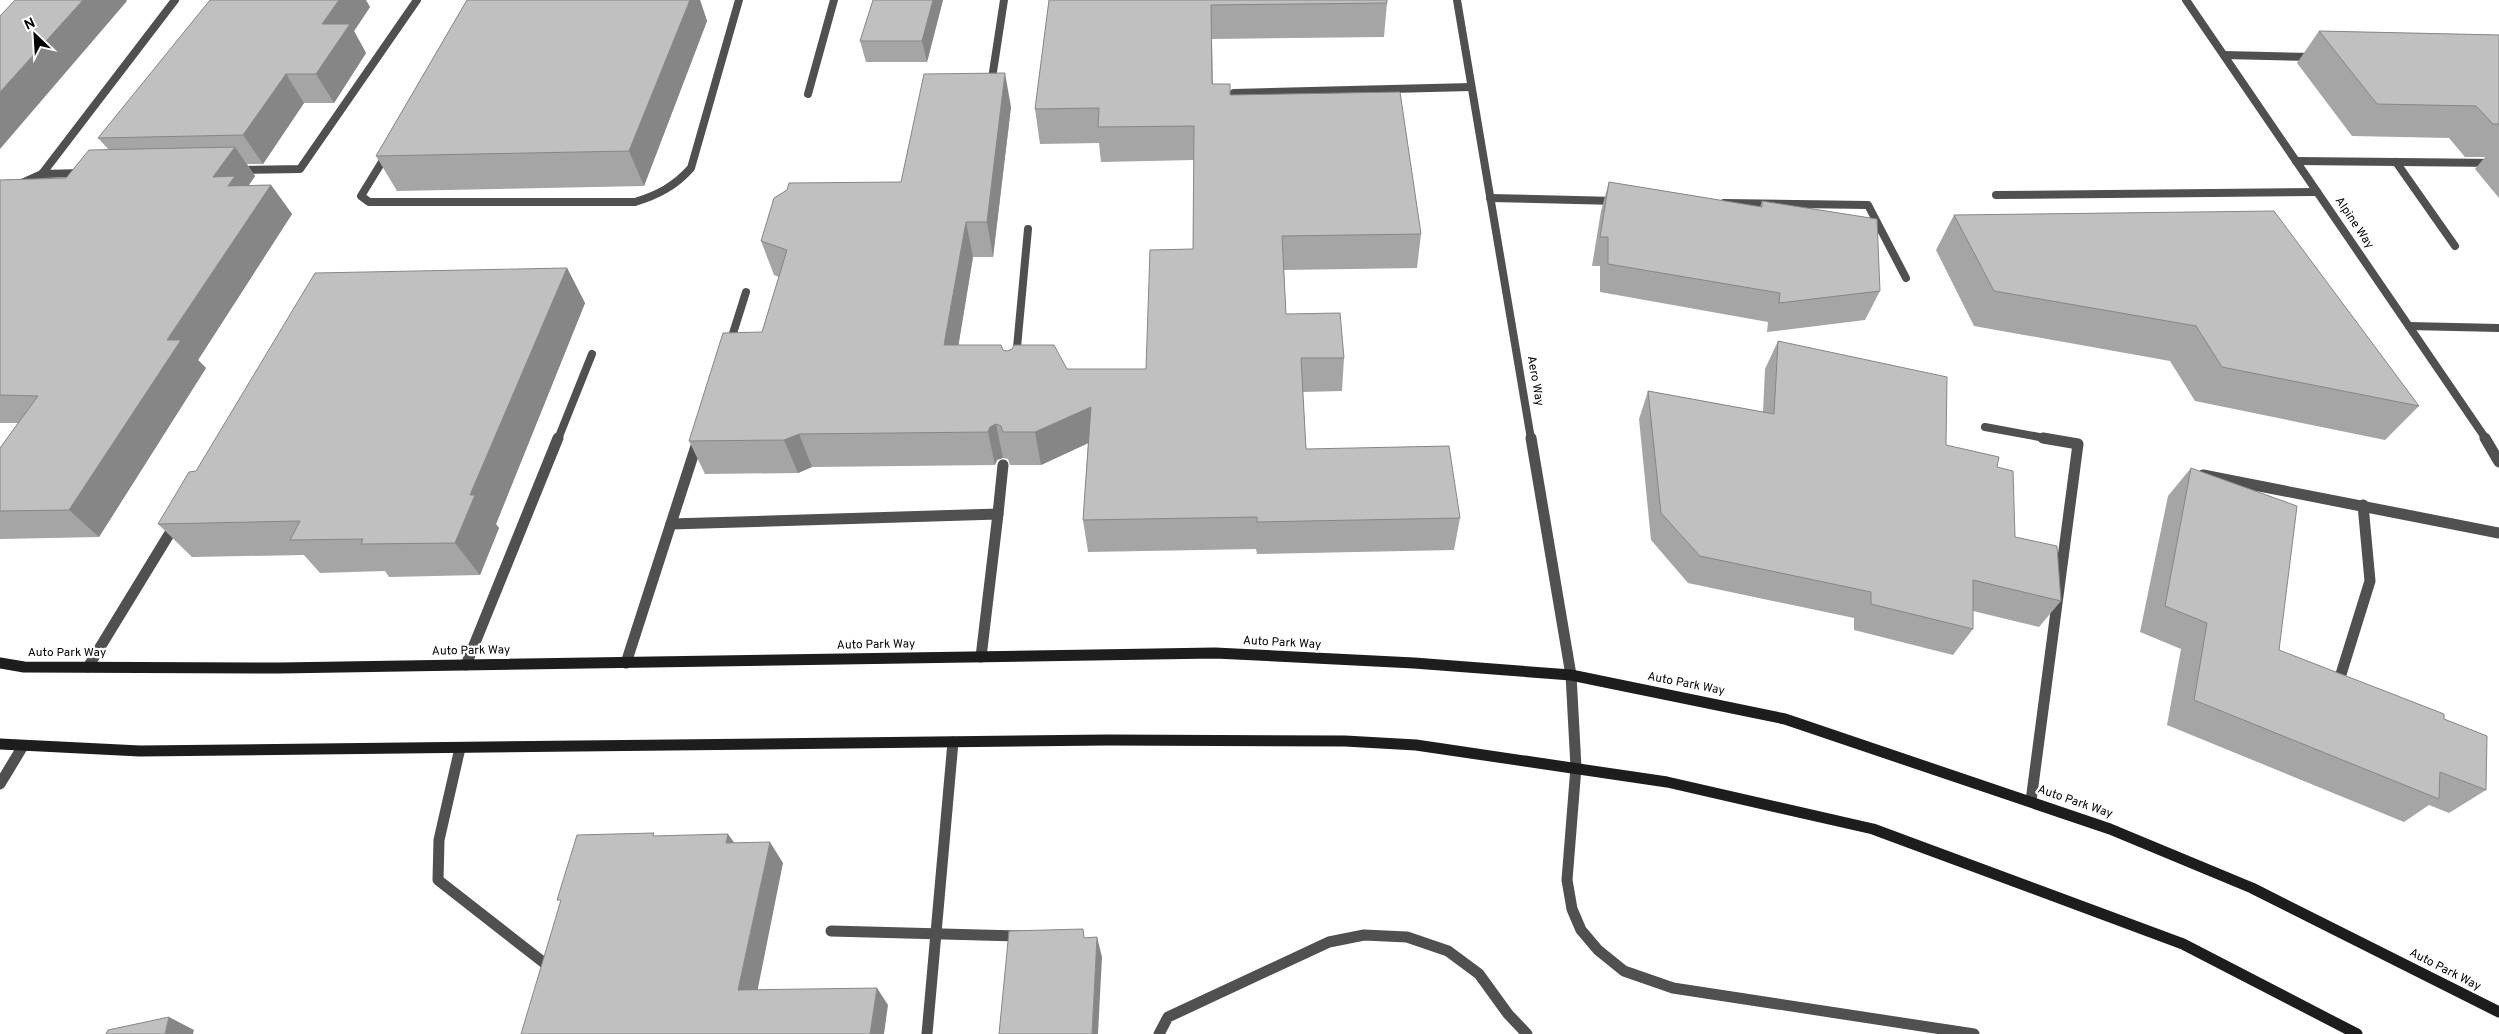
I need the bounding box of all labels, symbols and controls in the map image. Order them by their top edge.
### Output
north arrow [10,10,60,60]
text: N [22,15,38,34]
street label: Alpine Way [2331,194,2377,252]
street label: Aero Way [1523,355,1547,407]
street label: Auto Park Way [1242,633,1322,653]
street label: Auto Park Way [837,636,915,654]
street label: Auto Park Way [432,642,510,660]
street label: Auto Park Way [28,645,106,661]
street label: Auto Park Way [1646,669,1726,699]
street label: Auto Park Way [2035,782,2115,822]
street label: Auto Park Way [2406,945,2484,995]

